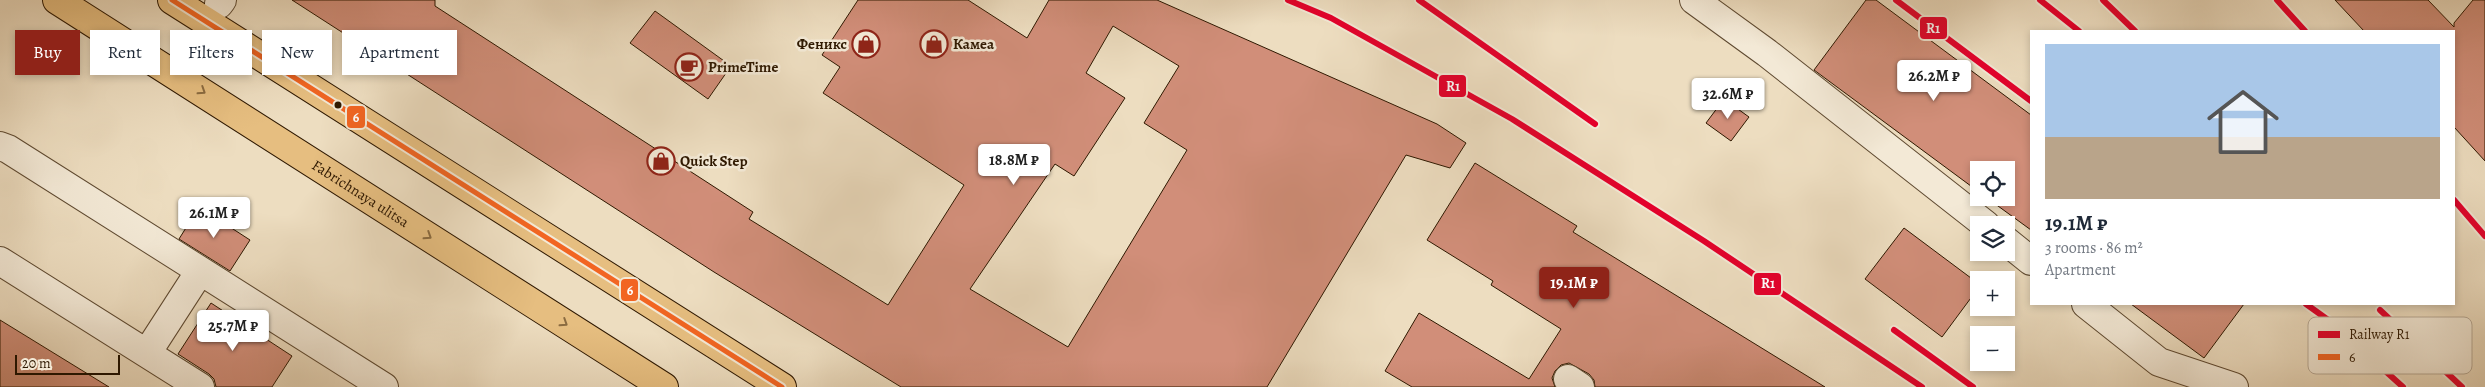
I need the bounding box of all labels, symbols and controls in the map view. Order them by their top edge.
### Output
line badge: R1 [1919,16,1948,40]
text: R1 [1926,19,1940,38]
shop icon: Феникс [851,29,881,59]
shop icon: Камеа [919,29,949,59]
chip: Buy [15,30,80,75]
chip: Rent [90,30,160,75]
chip: Filters [170,30,252,75]
chip: New [262,30,332,75]
chip: Apartment [342,30,457,75]
place label: Феникс [797,34,847,54]
place label: Камеа [953,34,995,54]
cafe icon: PrimeTime [674,52,704,82]
place label: PrimeTime [708,57,778,77]
pin: 26.2M ₽ [1888,59,1980,102]
text: 26.2M ₽ [1908,65,1960,87]
line badge: R1 [1438,74,1467,98]
text: R1 [1446,77,1460,96]
icon: home [2198,77,2288,167]
pin: 32.6M ₽ [1682,78,1774,120]
text: 32.6M ₽ [1703,83,1753,105]
one-way arrow [197,85,206,94]
unlabelled marker [333,100,343,110]
line badge: 6 [346,105,366,129]
text: 6 [353,108,360,127]
pin: 18.8M ₽ [968,144,1060,186]
shop icon: Quick Step [646,146,676,176]
text: 18.8M ₽ [989,149,1039,171]
place label: Quick Step [680,151,748,171]
street label: Fabrichnaya ulitsa [308,155,413,232]
map controls [1970,161,2015,371]
button: locate [1970,161,2015,206]
pin: 26.1M ₽ [168,196,260,239]
text: 26.1M ₽ [189,202,239,224]
text: 19.1M ₽ [2045,209,2108,237]
button: layers [1970,216,2015,261]
one-way arrow [422,229,431,239]
text: 3 rooms · 86 m² [2045,237,2143,259]
text: Apartment [2045,259,2116,281]
pin: 19.1M ₽ [1528,266,1620,309]
button: + [1970,271,2015,316]
text: 19.1M ₽ [1550,272,1598,294]
line badge: R1 [1753,272,1782,296]
text: R1 [1761,274,1775,293]
line badge: 6 [620,278,639,302]
text: 6 [627,281,634,300]
pin: 25.7M ₽ [187,310,279,352]
text: 25.7M ₽ [208,315,258,337]
one-way arrow [559,317,568,326]
legend [2308,317,2472,374]
text: Railway R1 [2349,325,2410,344]
button: − [1970,326,2015,371]
text: 6 [2349,348,2355,367]
scale bar [15,352,120,375]
text: 20 m [22,354,51,373]

